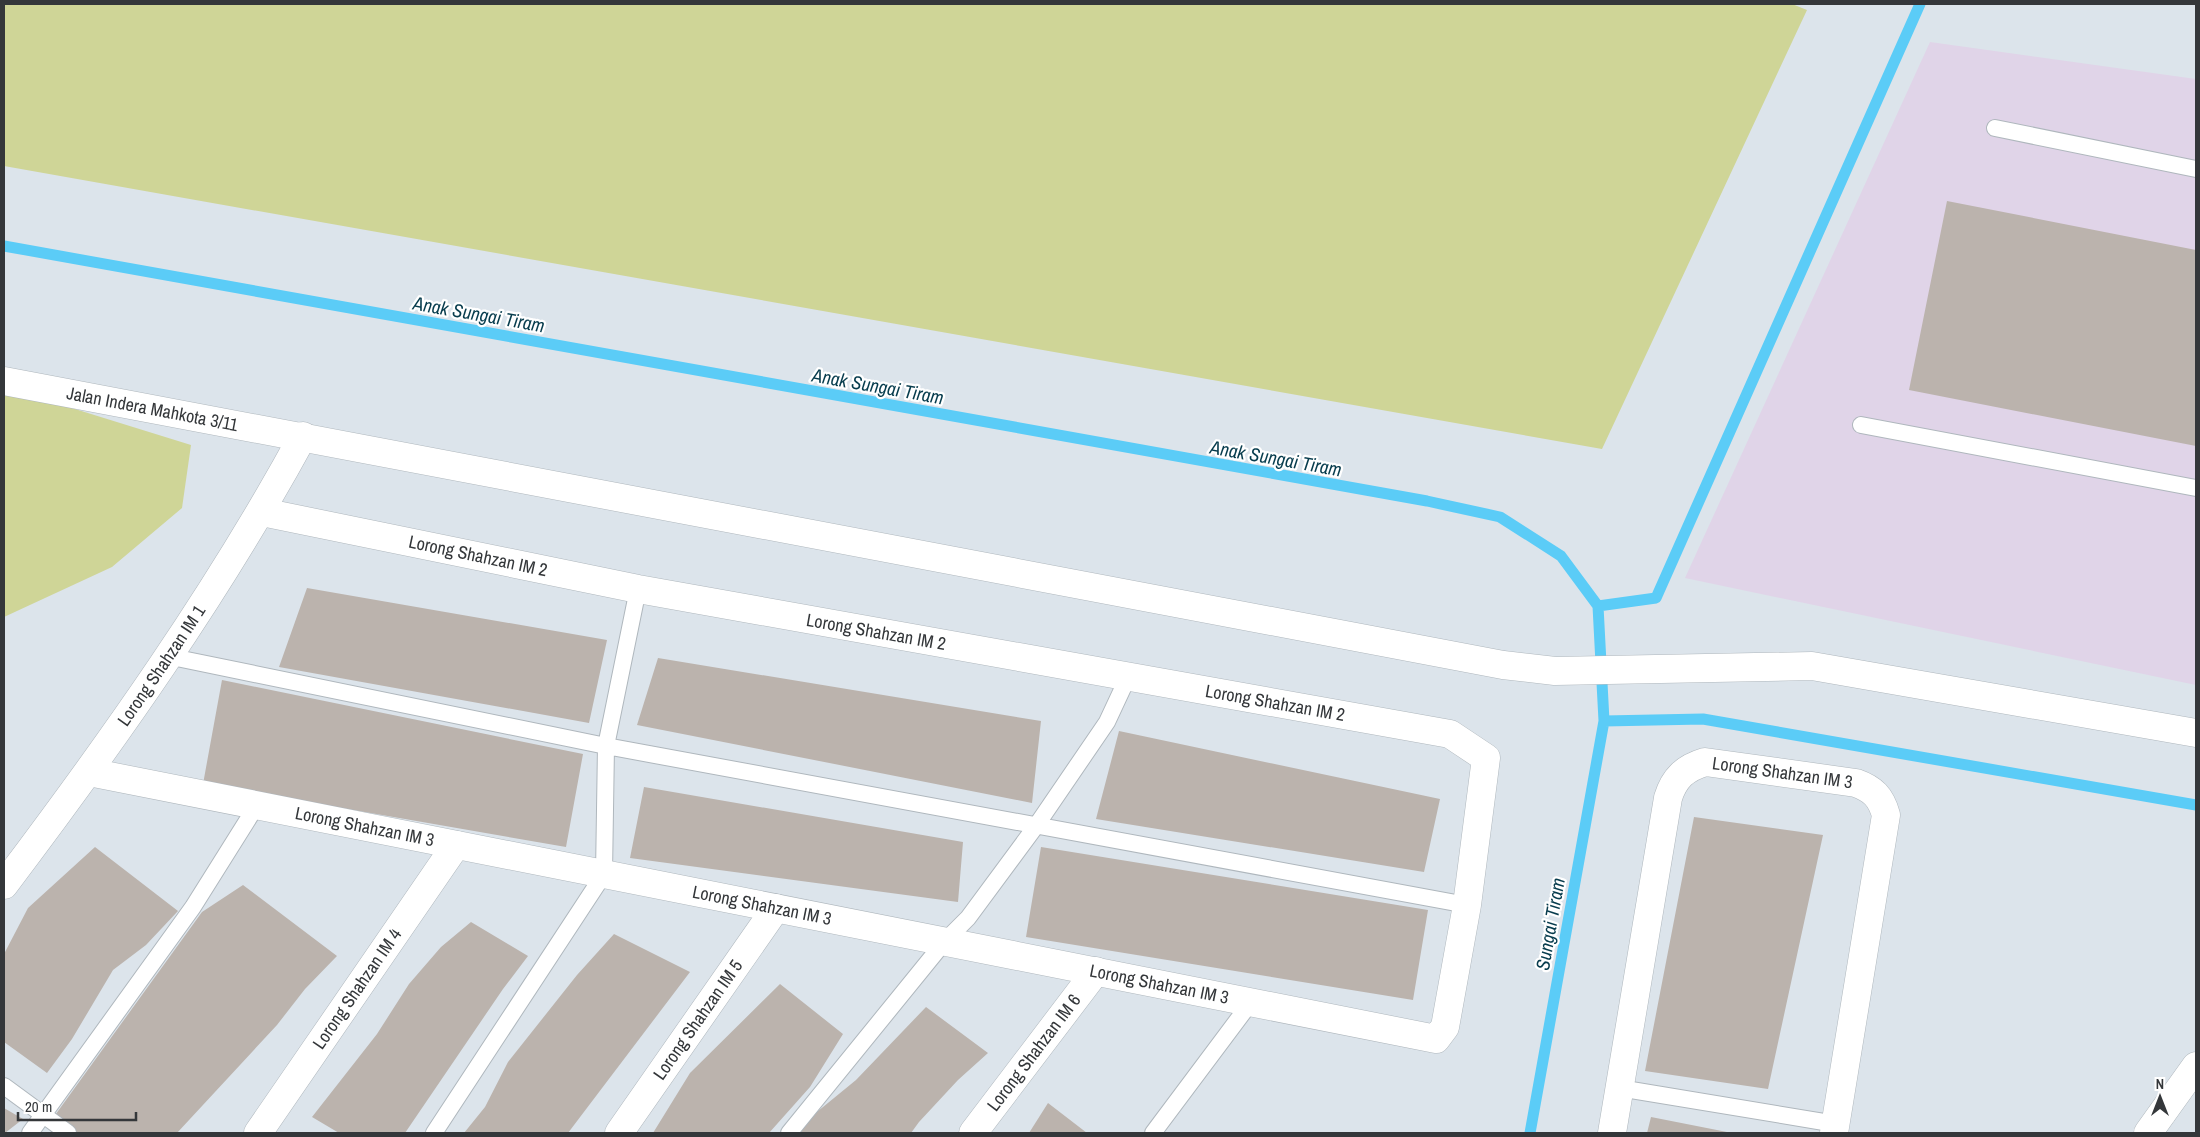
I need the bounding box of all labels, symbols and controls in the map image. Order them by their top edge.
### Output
water label: Anak Sungai Tiram [410,289,547,338]
water label: Anak Sungai Tiram [809,361,946,410]
street label: Jalan Indera Mahkota 3/11 [65,380,241,437]
water label: Anak Sungai Tiram [1207,433,1344,482]
street label: Lorong Shahzan IM 2 [406,529,550,582]
street label: Lorong Shahzan IM 1 [111,599,211,731]
street label: Lorong Shahzan IM 2 [804,607,948,656]
street label: Lorong Shahzan IM 2 [1203,678,1347,727]
street label: Lorong Shahzan IM 3 [1711,750,1854,794]
street label: Lorong Shahzan IM 3 [293,800,436,852]
water label: Sungai Tiram [1529,876,1571,972]
street label: Lorong Shahzan IM 3 [690,879,834,931]
street label: Lorong Shahzan IM 4 [306,923,407,1054]
street label: Lorong Shahzan IM 5 [647,954,748,1085]
street label: Lorong Shahzan IM 3 [1088,958,1231,1010]
street label: Lorong Shahzan IM 6 [981,988,1086,1116]
north arrow [2135,1072,2185,1122]
text: N [2156,1075,2164,1093]
scale bar [18,1090,135,1122]
text: 20 m [25,1096,52,1117]

